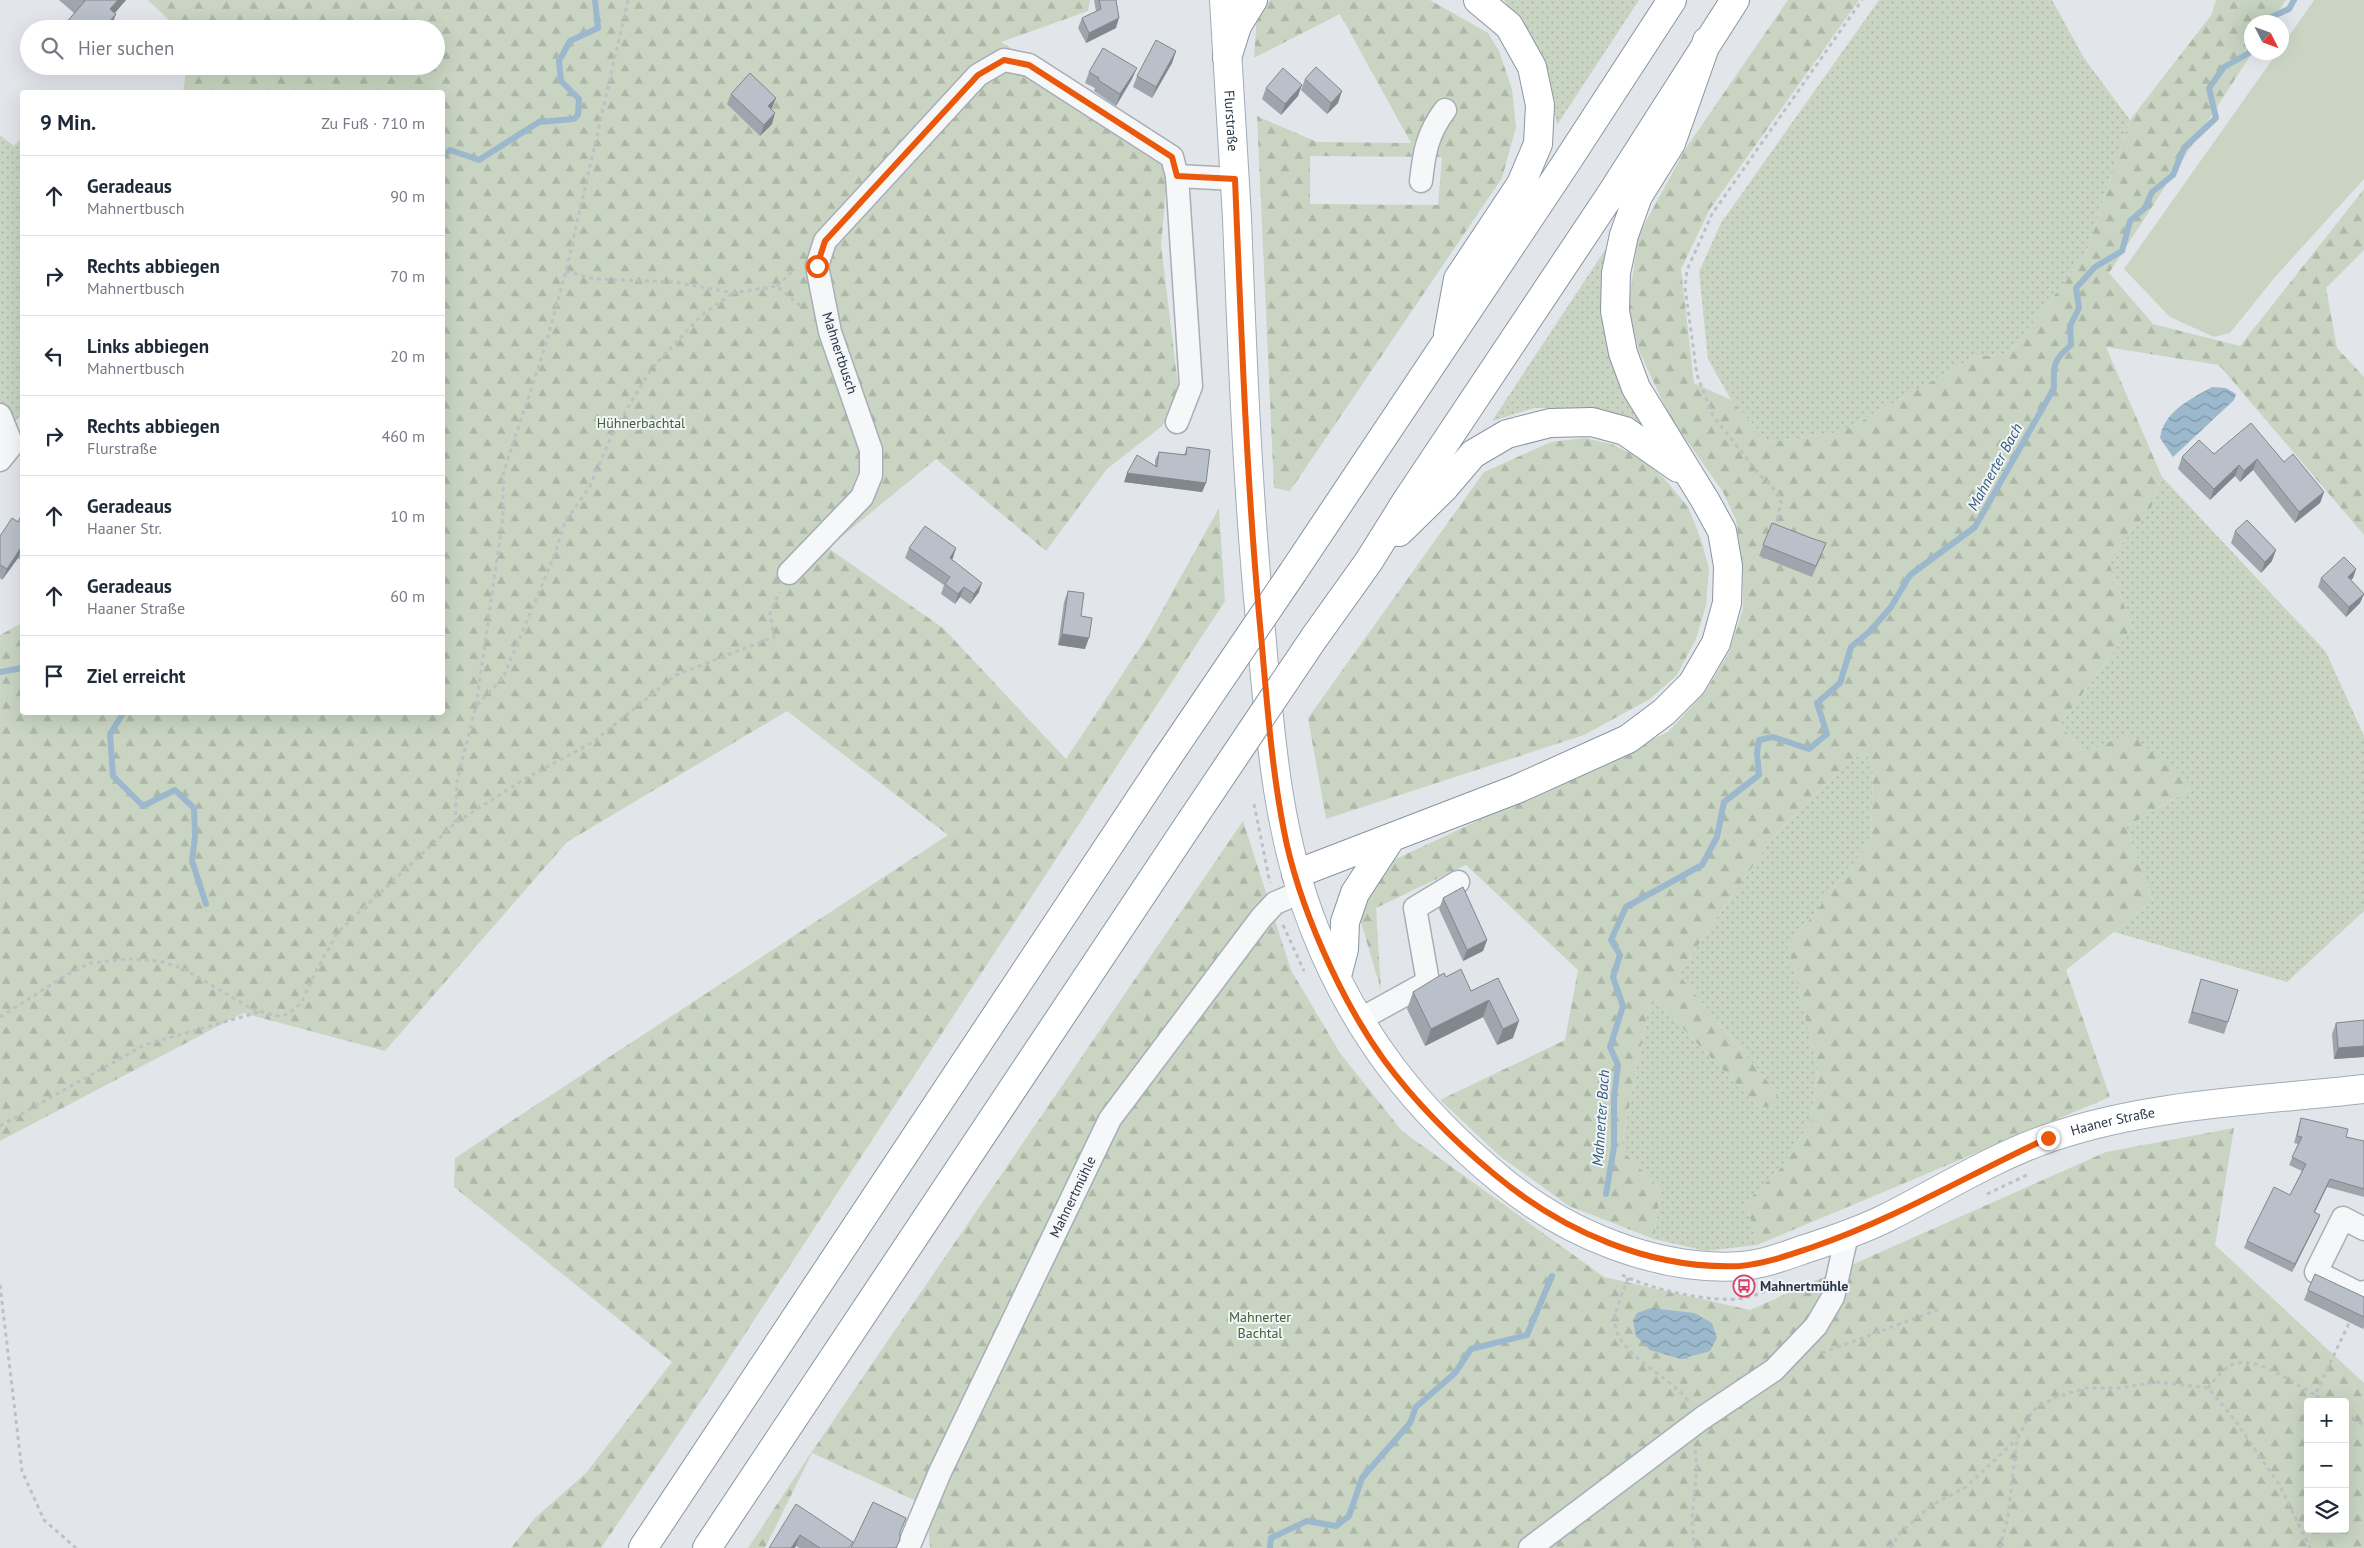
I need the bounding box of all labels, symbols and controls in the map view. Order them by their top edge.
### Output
north arrow [2244,15,2289,60]
search box [20,20,445,75]
icon: search [38,34,66,62]
text: Hier suchen [78,36,174,60]
street label: Flurstraße [1220,90,1242,152]
text: 9 Min. [40,109,96,136]
text: Zu Fuß · 710 m [321,113,425,133]
text: Geradeaus [87,174,172,198]
icon: ahead [40,182,68,210]
text: 90 m [390,186,425,206]
text: Mahnertbusch [87,198,185,218]
text: Rechts abbiegen [87,254,220,278]
route start [806,255,829,278]
icon: right [40,262,68,290]
text: 70 m [390,266,425,286]
text: Mahnertbusch [87,278,185,298]
street label: Mahnertbusch [818,310,862,396]
text: Links abbiegen [87,334,209,358]
icon: left [40,342,68,370]
text: 20 m [390,346,425,366]
text: Mahnertbusch [87,358,185,378]
text: Rechts abbiegen [87,414,220,438]
park label: Hühnerbachtal [597,414,685,432]
water label: Mahnerter Bach [1963,420,2026,514]
icon: right [40,422,68,450]
text: 460 m [382,426,425,446]
text: Flurstraße [87,438,157,458]
text: Geradeaus [87,494,172,518]
icon: ahead [40,502,68,530]
text: 10 m [390,506,425,526]
text: Haaner Str. [87,518,162,538]
text: Geradeaus [87,574,172,598]
icon: ahead [40,582,68,610]
text: 60 m [390,586,425,606]
text: Haaner Straße [87,598,185,618]
icon: arrive [40,662,68,690]
text: Ziel erreicht [87,664,185,688]
water label: Mahnerter Bach [1588,1069,1613,1167]
street label: Haaner Straße [2068,1103,2156,1140]
route end [2037,1127,2060,1150]
street label: Mahnertmühle [1045,1153,1100,1240]
bus stop icon: Mahnertmühle [1732,1274,1756,1298]
place label: Mahnertmühle [1760,1277,1848,1295]
park label: Mahnerter Bachtal [1229,1308,1291,1342]
map controls [2304,1398,2349,1533]
button: + [2304,1398,2349,1443]
button: − [2304,1443,2349,1488]
button: layers [2304,1488,2349,1533]

